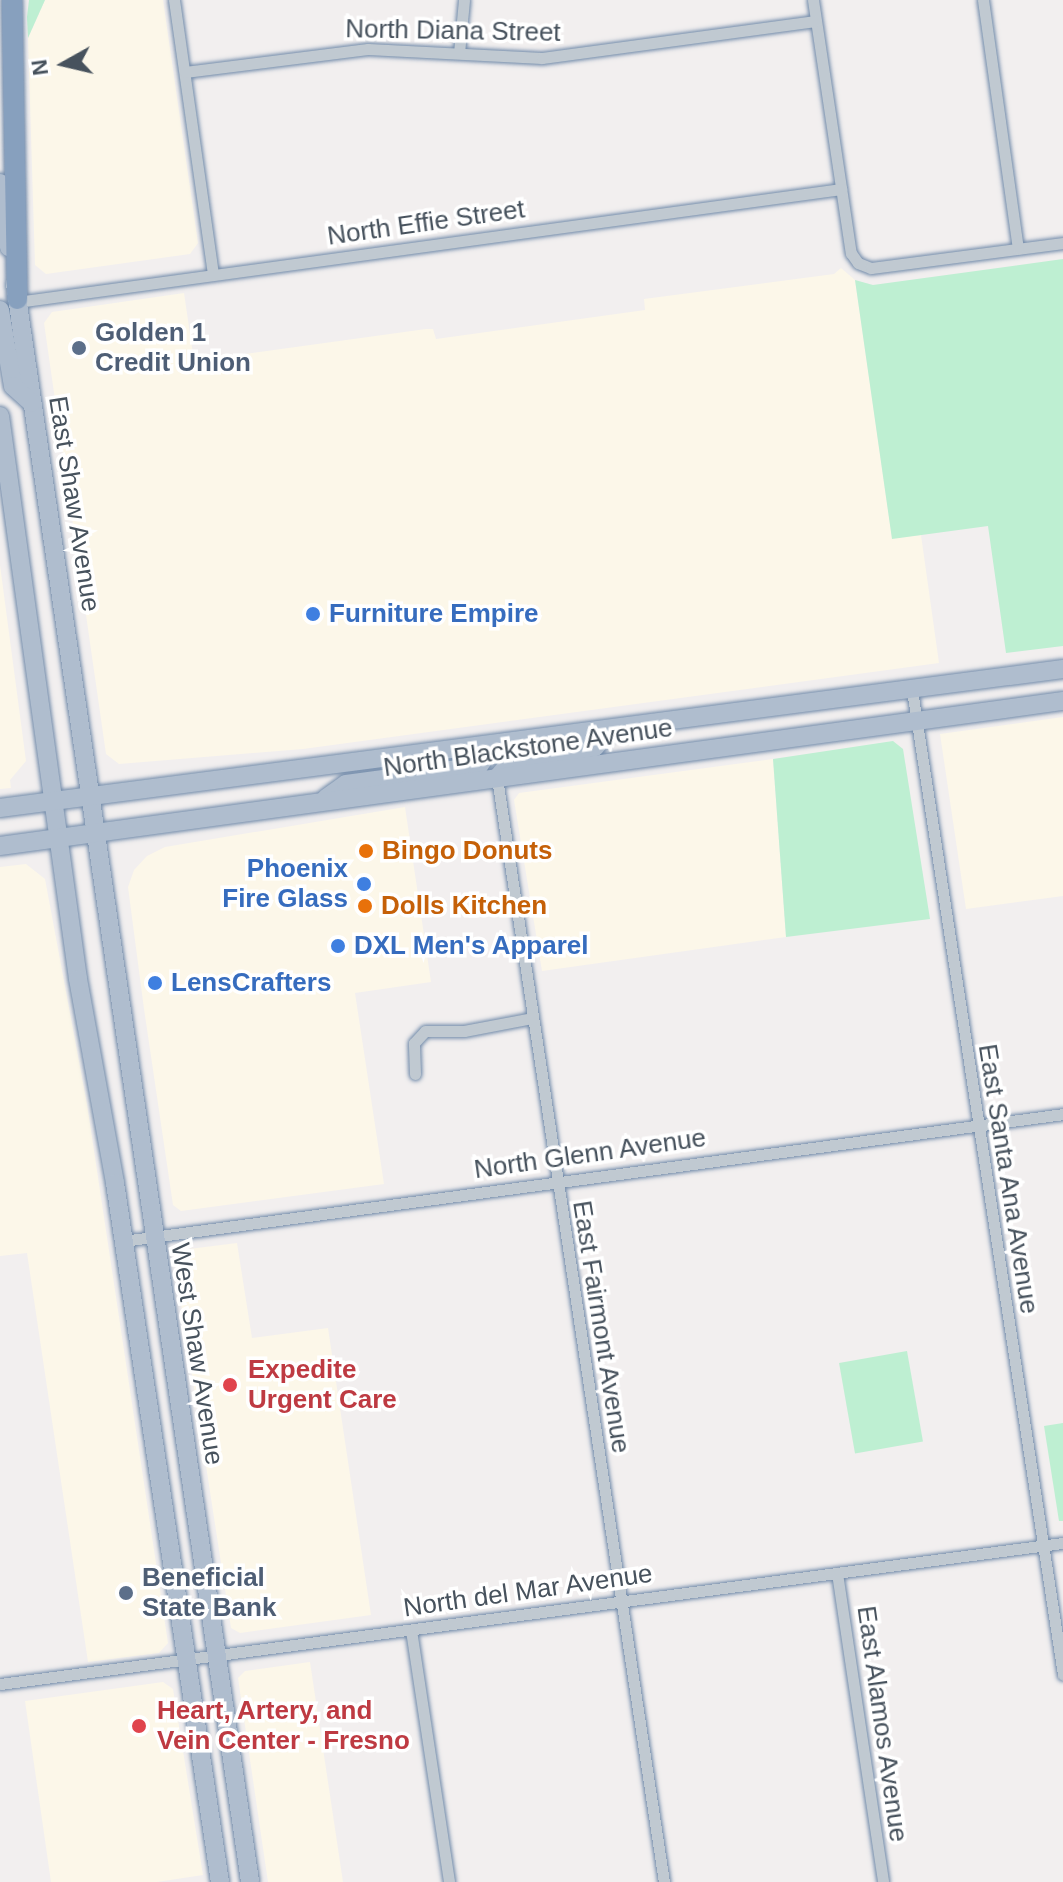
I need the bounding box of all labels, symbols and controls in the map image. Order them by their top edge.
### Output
street label: North Diana Street [345,14,561,48]
north arrow [24,24,104,104]
text: N [26,58,53,77]
street label: North Effie Street [325,194,527,252]
place label: Golden 1 Credit Union [95,317,251,378]
marker: Golden 1 Credit Union [70,339,88,357]
street label: East Shaw Avenue [41,393,107,615]
place label: Furniture Empire [329,598,538,630]
marker: Furniture Empire [304,605,322,623]
street label: North Blackstone Avenue [381,712,675,784]
place label: Bingo Donuts [382,835,552,867]
marker: Bingo Donuts [357,842,375,860]
place label: Phoenix Fire Glass [222,853,348,914]
marker: Phoenix Fire Glass [355,875,373,893]
place label: Dolls Kitchen [381,890,547,922]
marker: Dolls Kitchen [356,897,374,915]
place label: DXL Men's Apparel [354,930,590,962]
marker: DXL Men's Apparel [329,937,347,955]
place label: LensCrafters [171,967,331,999]
marker: LensCrafters [146,974,164,992]
street label: East Santa Ana Avenue [971,1040,1045,1318]
street label: North Glenn Avenue [471,1122,709,1186]
street label: East Fairmont Avenue [566,1198,636,1456]
street label: West Shaw Avenue [164,1240,230,1468]
place label: Expedite Urgent Care [248,1354,397,1416]
marker: Expedite Urgent Care [219,1374,241,1396]
street label: North del Mar Avenue [401,1558,655,1624]
place label: Beneficial State Bank [142,1562,276,1624]
marker: Beneficial State Bank [117,1584,135,1602]
street label: East Alamos Avenue [850,1603,914,1845]
place label: Heart, Artery, and Vein Center - Fresno [157,1695,410,1756]
marker: Heart, Artery, and Vein Center - Fresno [128,1715,150,1737]

